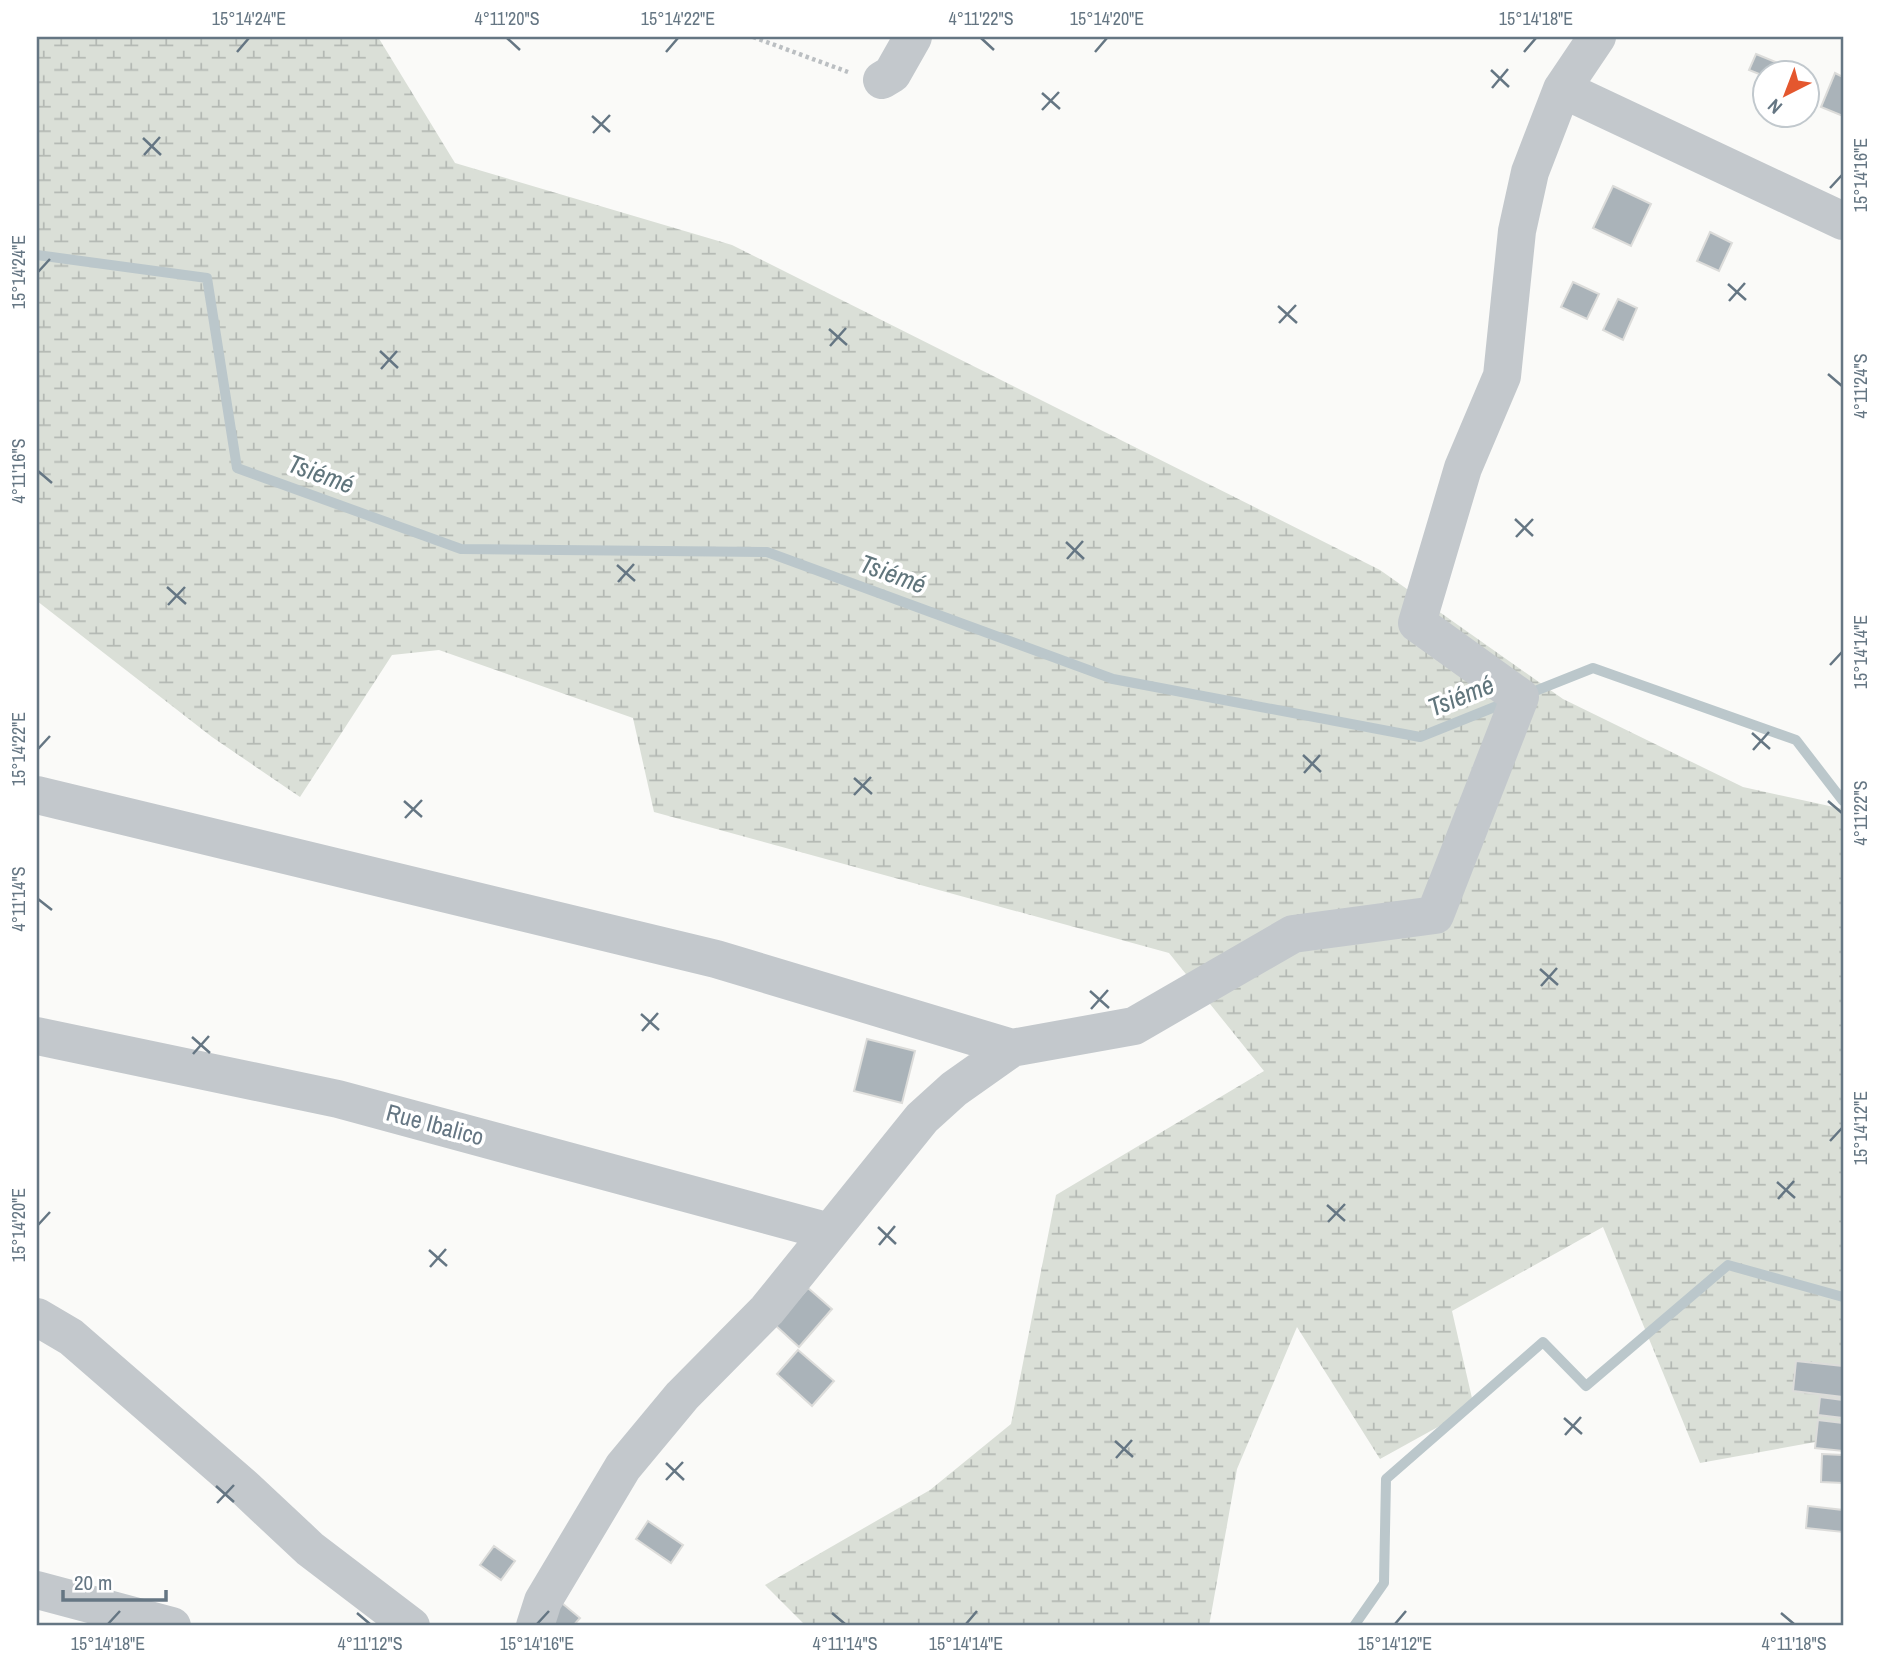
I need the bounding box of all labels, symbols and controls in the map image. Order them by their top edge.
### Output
text: 15°14'24"E [212,6,286,31]
text: 4°11'20"S [474,6,540,31]
text: 15°14'22"E [641,6,715,31]
text: 4°11'22"S [948,6,1014,31]
text: 15°14'20"E [1070,6,1144,31]
text: 15°14'18"E [1499,6,1573,31]
north arrow [1750,60,1820,130]
text: N [1762,93,1788,120]
text: 15°14'16"E [1848,138,1873,212]
text: 15°14'24"E [6,235,31,309]
text: 4°11'24"S [1848,353,1873,419]
text: 4°11'16"S [6,438,31,504]
water label: Tsiémé [283,445,359,502]
water label: Tsiémé [855,545,931,602]
text: 15°14'14"E [1848,615,1873,689]
water label: Tsiémé [1423,667,1499,725]
text: 15°14'22"E [6,712,31,786]
text: 4°11'22"S [1848,780,1873,846]
text: 4°11'14"S [6,866,31,932]
text: 15°14'12"E [1848,1091,1873,1165]
street label: Rue Ibalico [383,1096,487,1152]
text: 15°14'20"E [6,1188,31,1262]
scale bar [63,1558,166,1602]
text: 20 m [74,1568,112,1597]
text: 15°14'18"E [71,1631,145,1656]
text: 4°11'12"S [337,1631,403,1656]
text: 15°14'16"E [500,1631,574,1656]
text: 4°11'14"S [812,1631,878,1656]
text: 15°14'14"E [929,1631,1003,1656]
text: 15°14'12"E [1358,1631,1432,1656]
text: 4°11'18"S [1761,1631,1827,1656]

